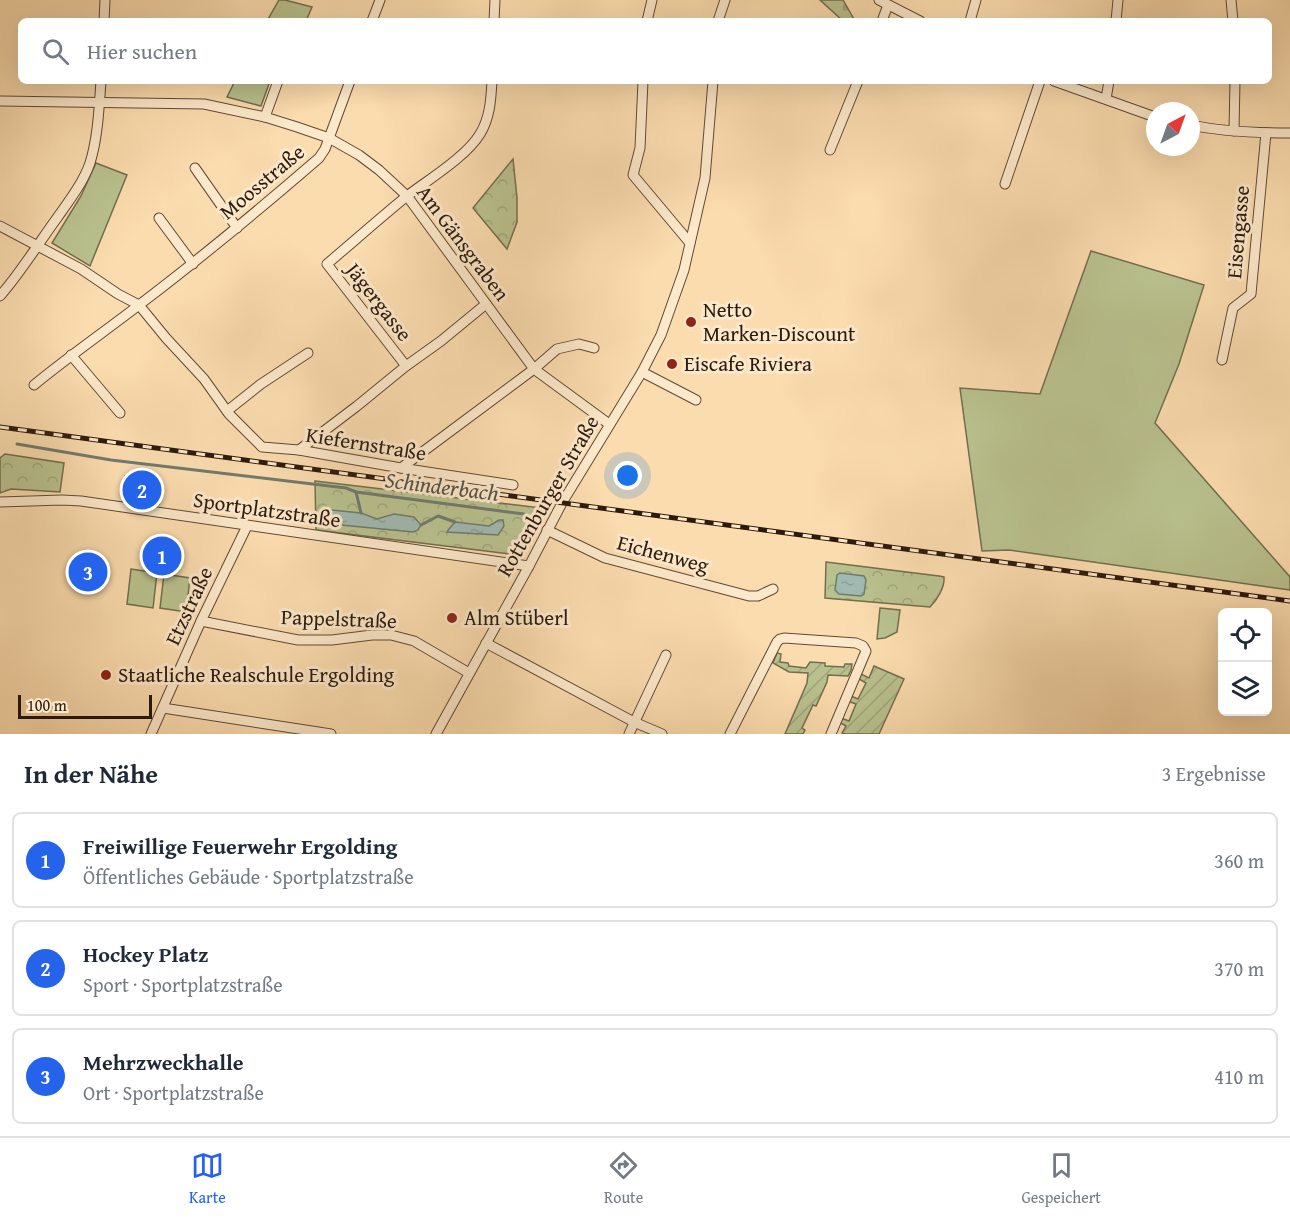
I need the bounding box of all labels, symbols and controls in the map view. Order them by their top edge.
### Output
search box [18,18,1272,84]
icon: search [39,35,72,68]
text: Hier suchen [87,35,197,67]
north arrow [1146,102,1200,156]
street label: Moosstraße [212,136,311,227]
street label: Am Gänsgraben [409,178,518,307]
street label: Eisengasse [1218,184,1257,280]
street label: Jägergasse [337,253,420,348]
place label: Netto Marken-Discount [703,294,856,349]
marker: Netto Marken-Discount [684,315,698,329]
place label: Eiscafe Riviera [684,348,812,379]
marker: Eiscafe Riviera [665,357,679,371]
street label: Rottenburger Straße [489,409,607,582]
street label: Kiefernstraße [304,419,429,468]
your location [613,461,642,490]
water label: Schinderbach [383,463,501,509]
pin: 2 [122,468,162,512]
street label: Sportplatzstraße [191,484,343,535]
street label: Eichenweg [614,526,713,581]
pin: 1 [142,534,182,578]
pin: 3 [68,550,107,594]
street label: Etzstraße [157,561,220,650]
street label: Pappelstraße [281,601,398,636]
place label: Alm Stüberl [464,602,569,633]
map controls [1218,608,1272,716]
button: locate [1218,608,1272,662]
marker: Alm Stüberl [445,611,459,625]
place label: Staatliche Realschule Ergolding [118,659,395,690]
button: layers [1218,662,1272,716]
marker: Staatliche Realschule Ergolding [99,668,113,682]
scale bar [18,692,152,720]
text: 100 m [27,693,67,717]
text: In der Nähe [24,754,158,793]
text: 3 Ergebnisse [1162,759,1266,788]
text: Freiwillige Feuerwehr Ergolding [83,830,397,862]
text: 1 [40,846,51,875]
text: 360 m [1214,846,1264,875]
text: Öffentliches Gebäude · Sportplatzstraße [83,862,414,891]
text: Hockey Platz [83,938,208,970]
text: 2 [40,954,51,983]
text: 370 m [1214,954,1264,983]
text: Sport · Sportplatzstraße [83,970,283,999]
text: Mehrzweckhalle [83,1046,244,1078]
text: 3 [40,1062,51,1091]
text: 410 m [1214,1062,1264,1091]
text: Ort · Sportplatzstraße [83,1078,264,1107]
tab: Karte [189,1149,226,1209]
tab: Route [604,1149,643,1209]
tab: Gespeichert [1021,1149,1101,1209]

